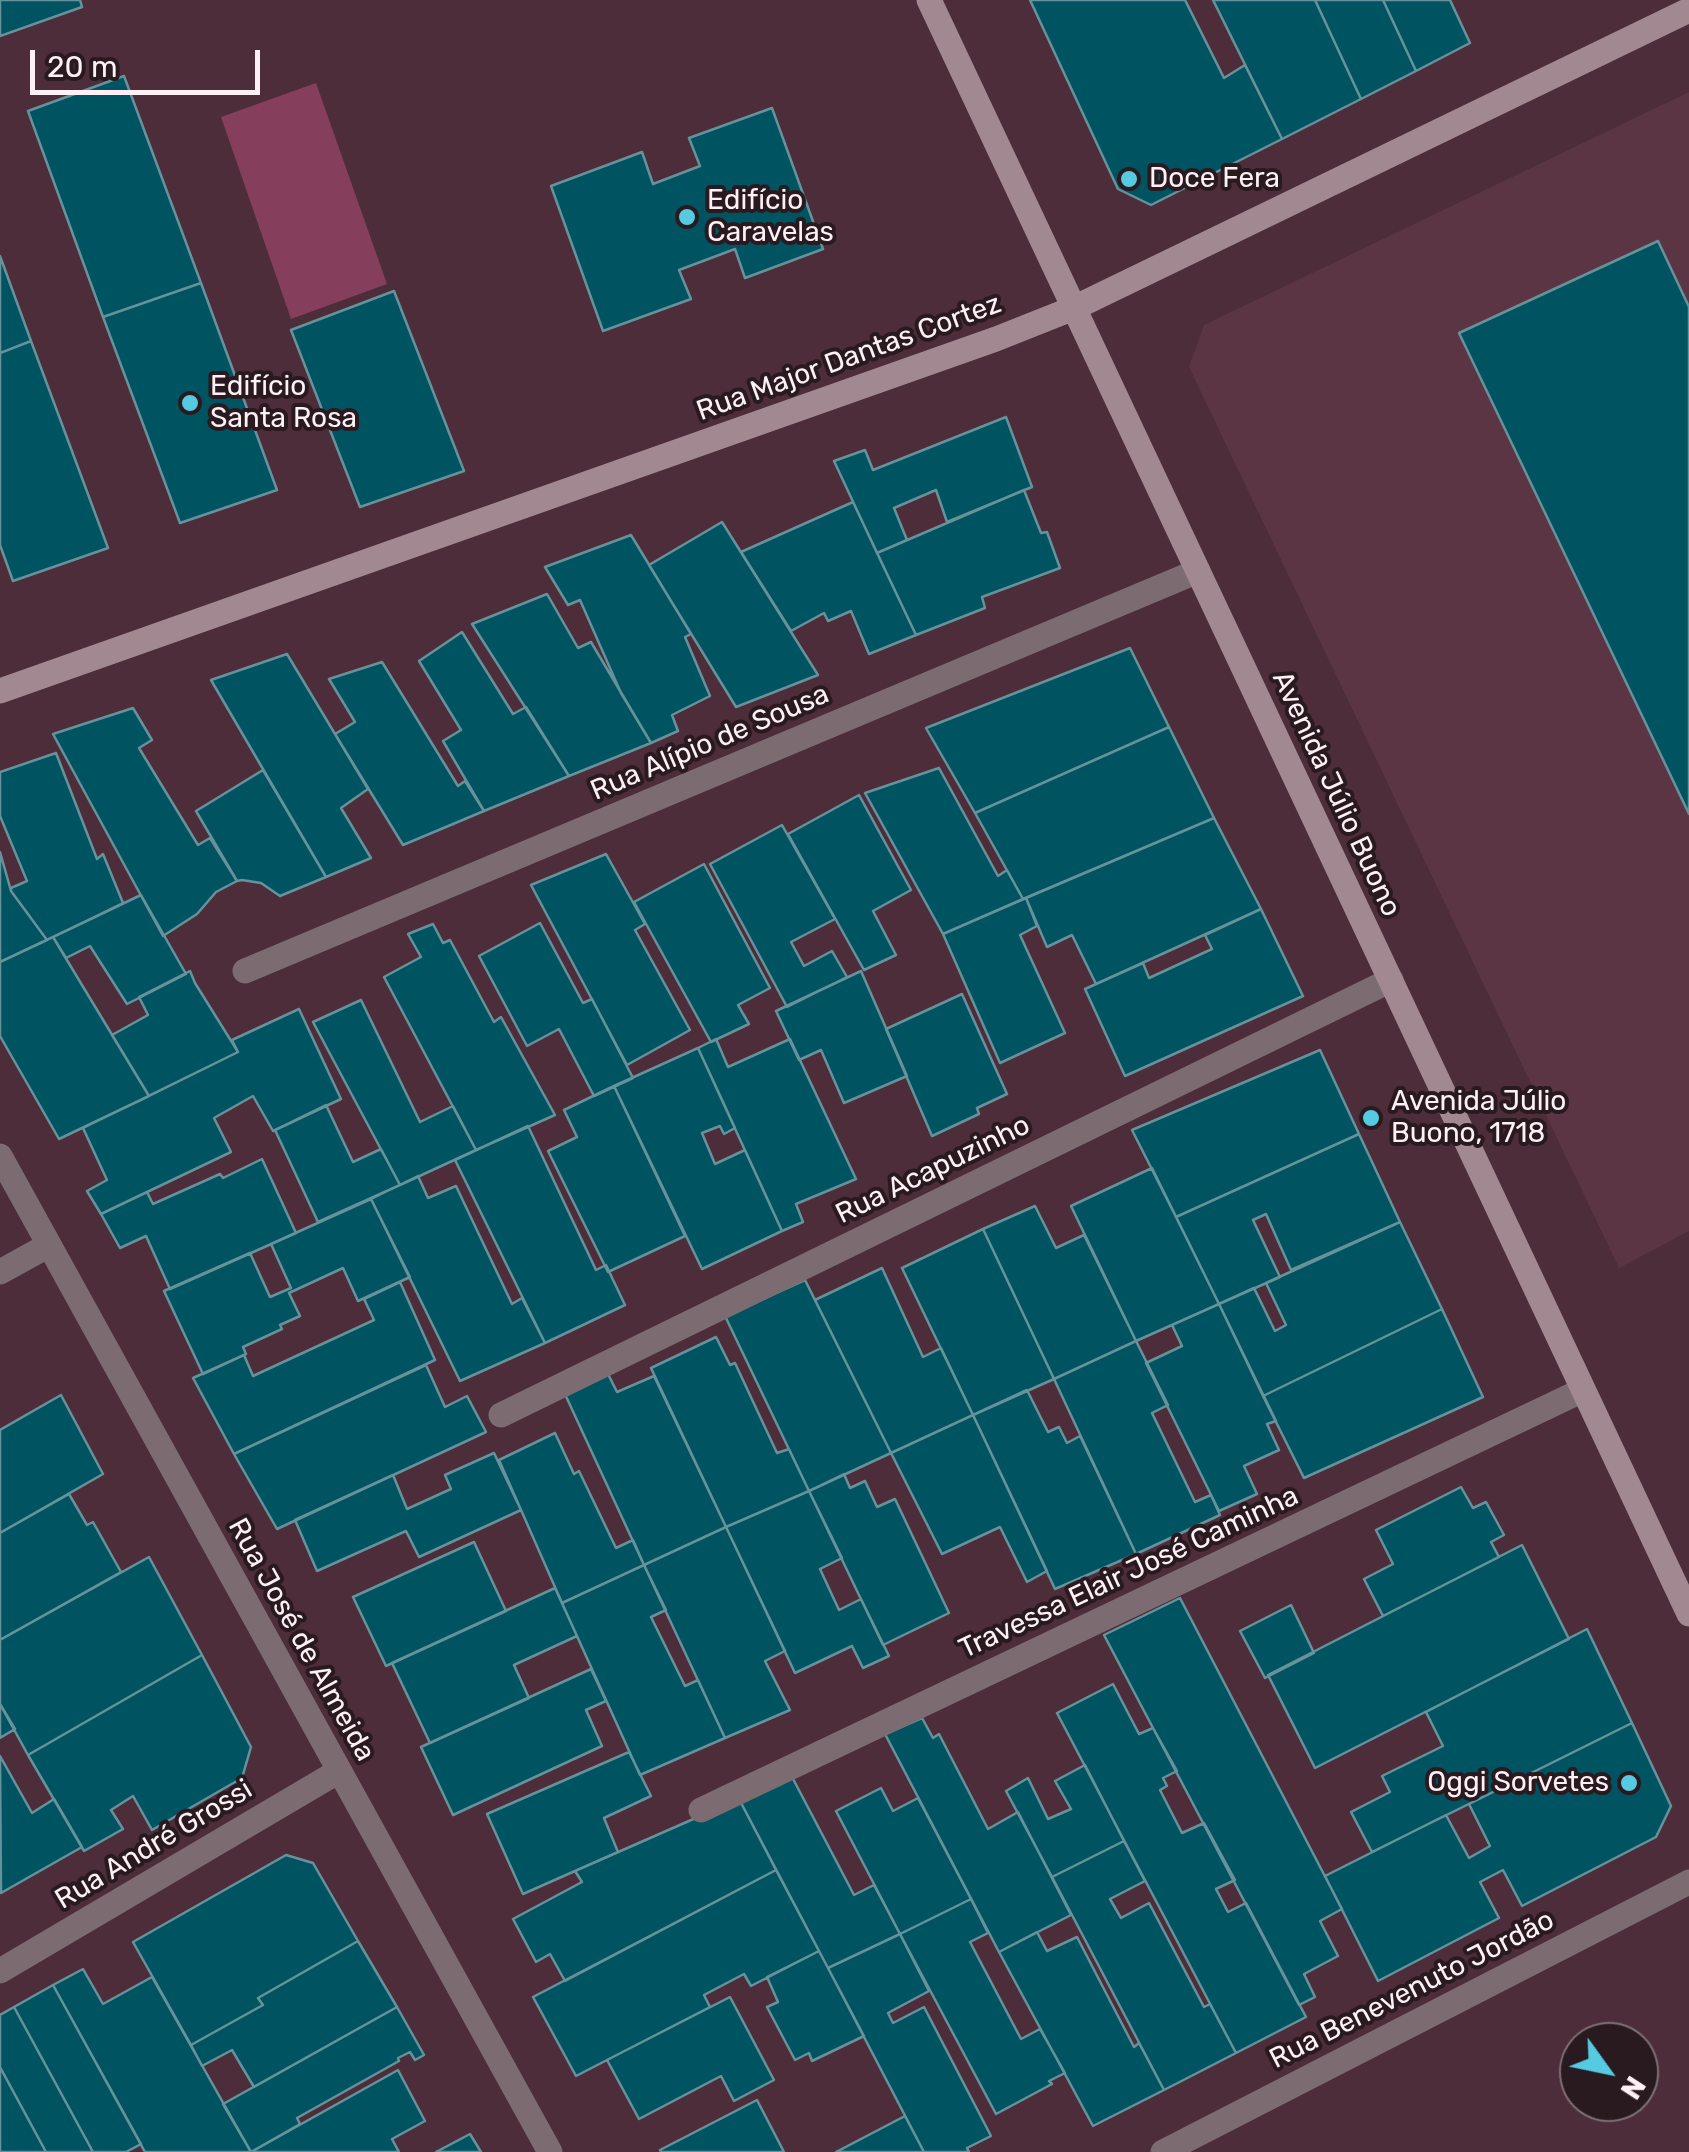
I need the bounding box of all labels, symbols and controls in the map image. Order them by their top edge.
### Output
scale bar [35,30,265,92]
text: 20 m [47,49,118,85]
place label: Doce Fera [1149,162,1280,196]
marker: Doce Fera [1118,168,1140,190]
place label: Edifício Caravelas [707,184,834,250]
marker: Edifício Caravelas [676,206,698,228]
street label: Rua Major Dantas Cortez [692,287,1006,429]
place label: Edifício Santa Rosa [210,370,357,436]
marker: Edifício Santa Rosa [179,392,201,414]
street label: Avenida Júlio Buono [1264,666,1408,922]
street label: Rua Alípio de Sousa [586,678,834,808]
place label: Avenida Júlio Buono, 1718 [1391,1085,1566,1151]
marker: Avenida Júlio Buono, 1718 [1360,1107,1382,1129]
street label: Rua Acapuzinho [831,1109,1035,1231]
street label: Travessa Elair José Caminha [954,1479,1304,1667]
street label: Rua José de Almeida [220,1513,382,1767]
place label: Oggi Sorvetes [1427,1766,1609,1800]
marker: Oggi Sorvetes [1618,1772,1640,1794]
street label: Rua André Grossi [49,1773,259,1917]
street label: Rua Benevenuto Jordão [1264,1904,1560,2076]
north arrow [1559,2022,1659,2122]
text: N [1614,2070,1652,2105]

